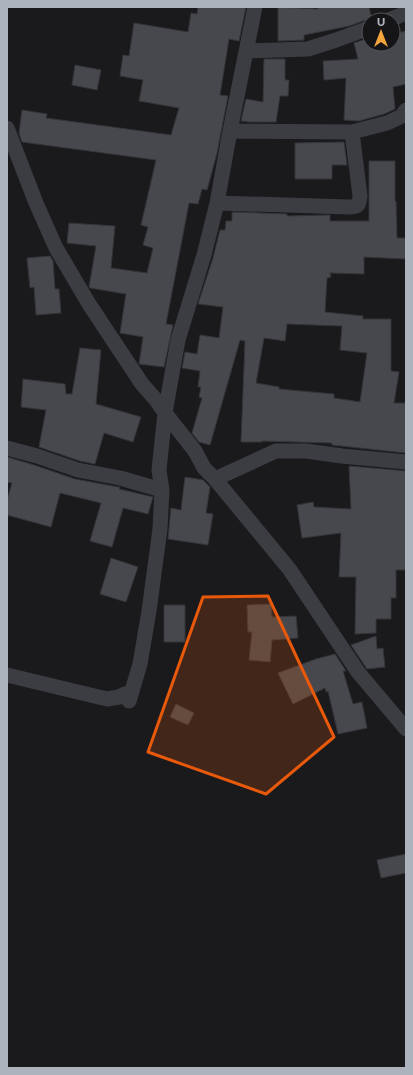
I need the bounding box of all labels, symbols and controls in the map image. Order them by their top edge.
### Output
north arrow [361,12,401,52]
text: U [377,15,385,29]

